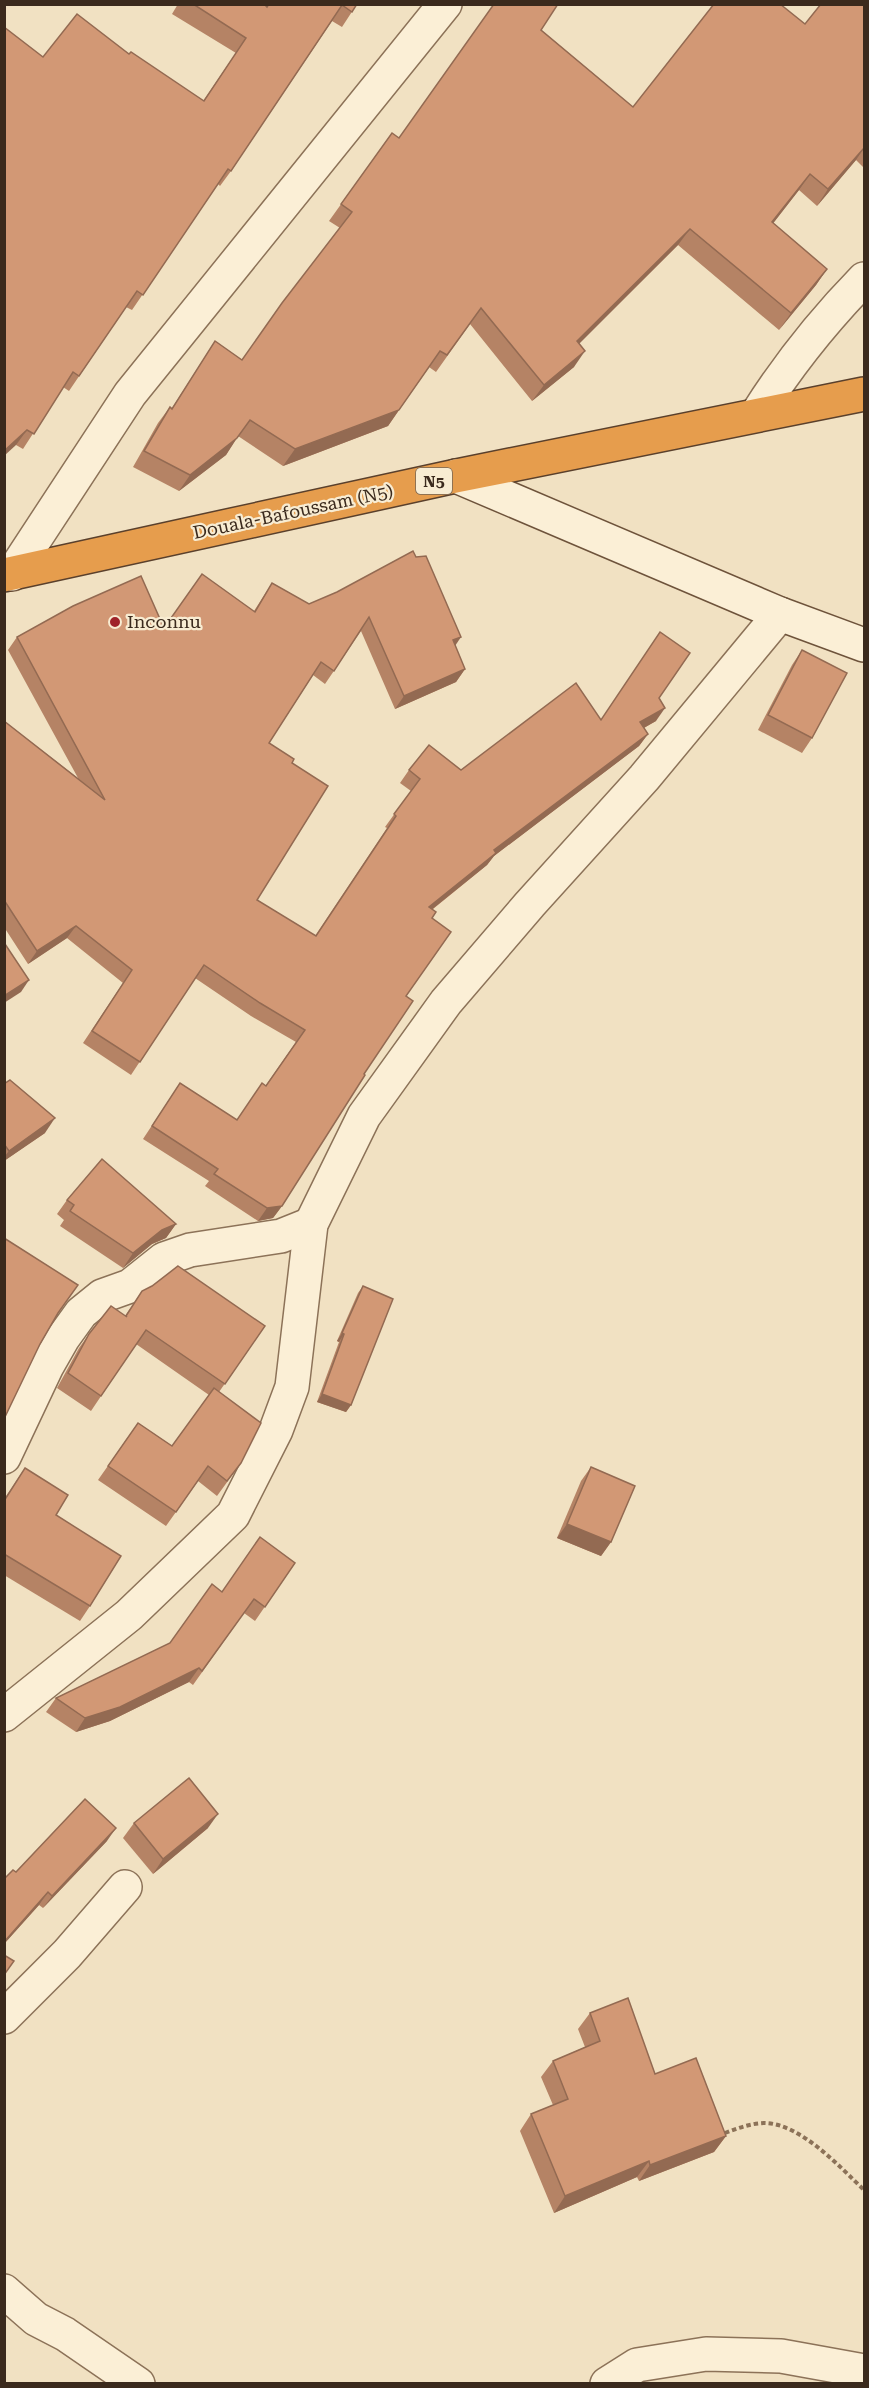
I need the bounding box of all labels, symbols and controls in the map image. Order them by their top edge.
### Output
road number: N5 [416,468,452,494]
street label: Douala-Bafoussam (N5) [191,480,395,543]
place label: Inconnu [127,611,201,632]
marker: Inconnu [108,615,122,629]

